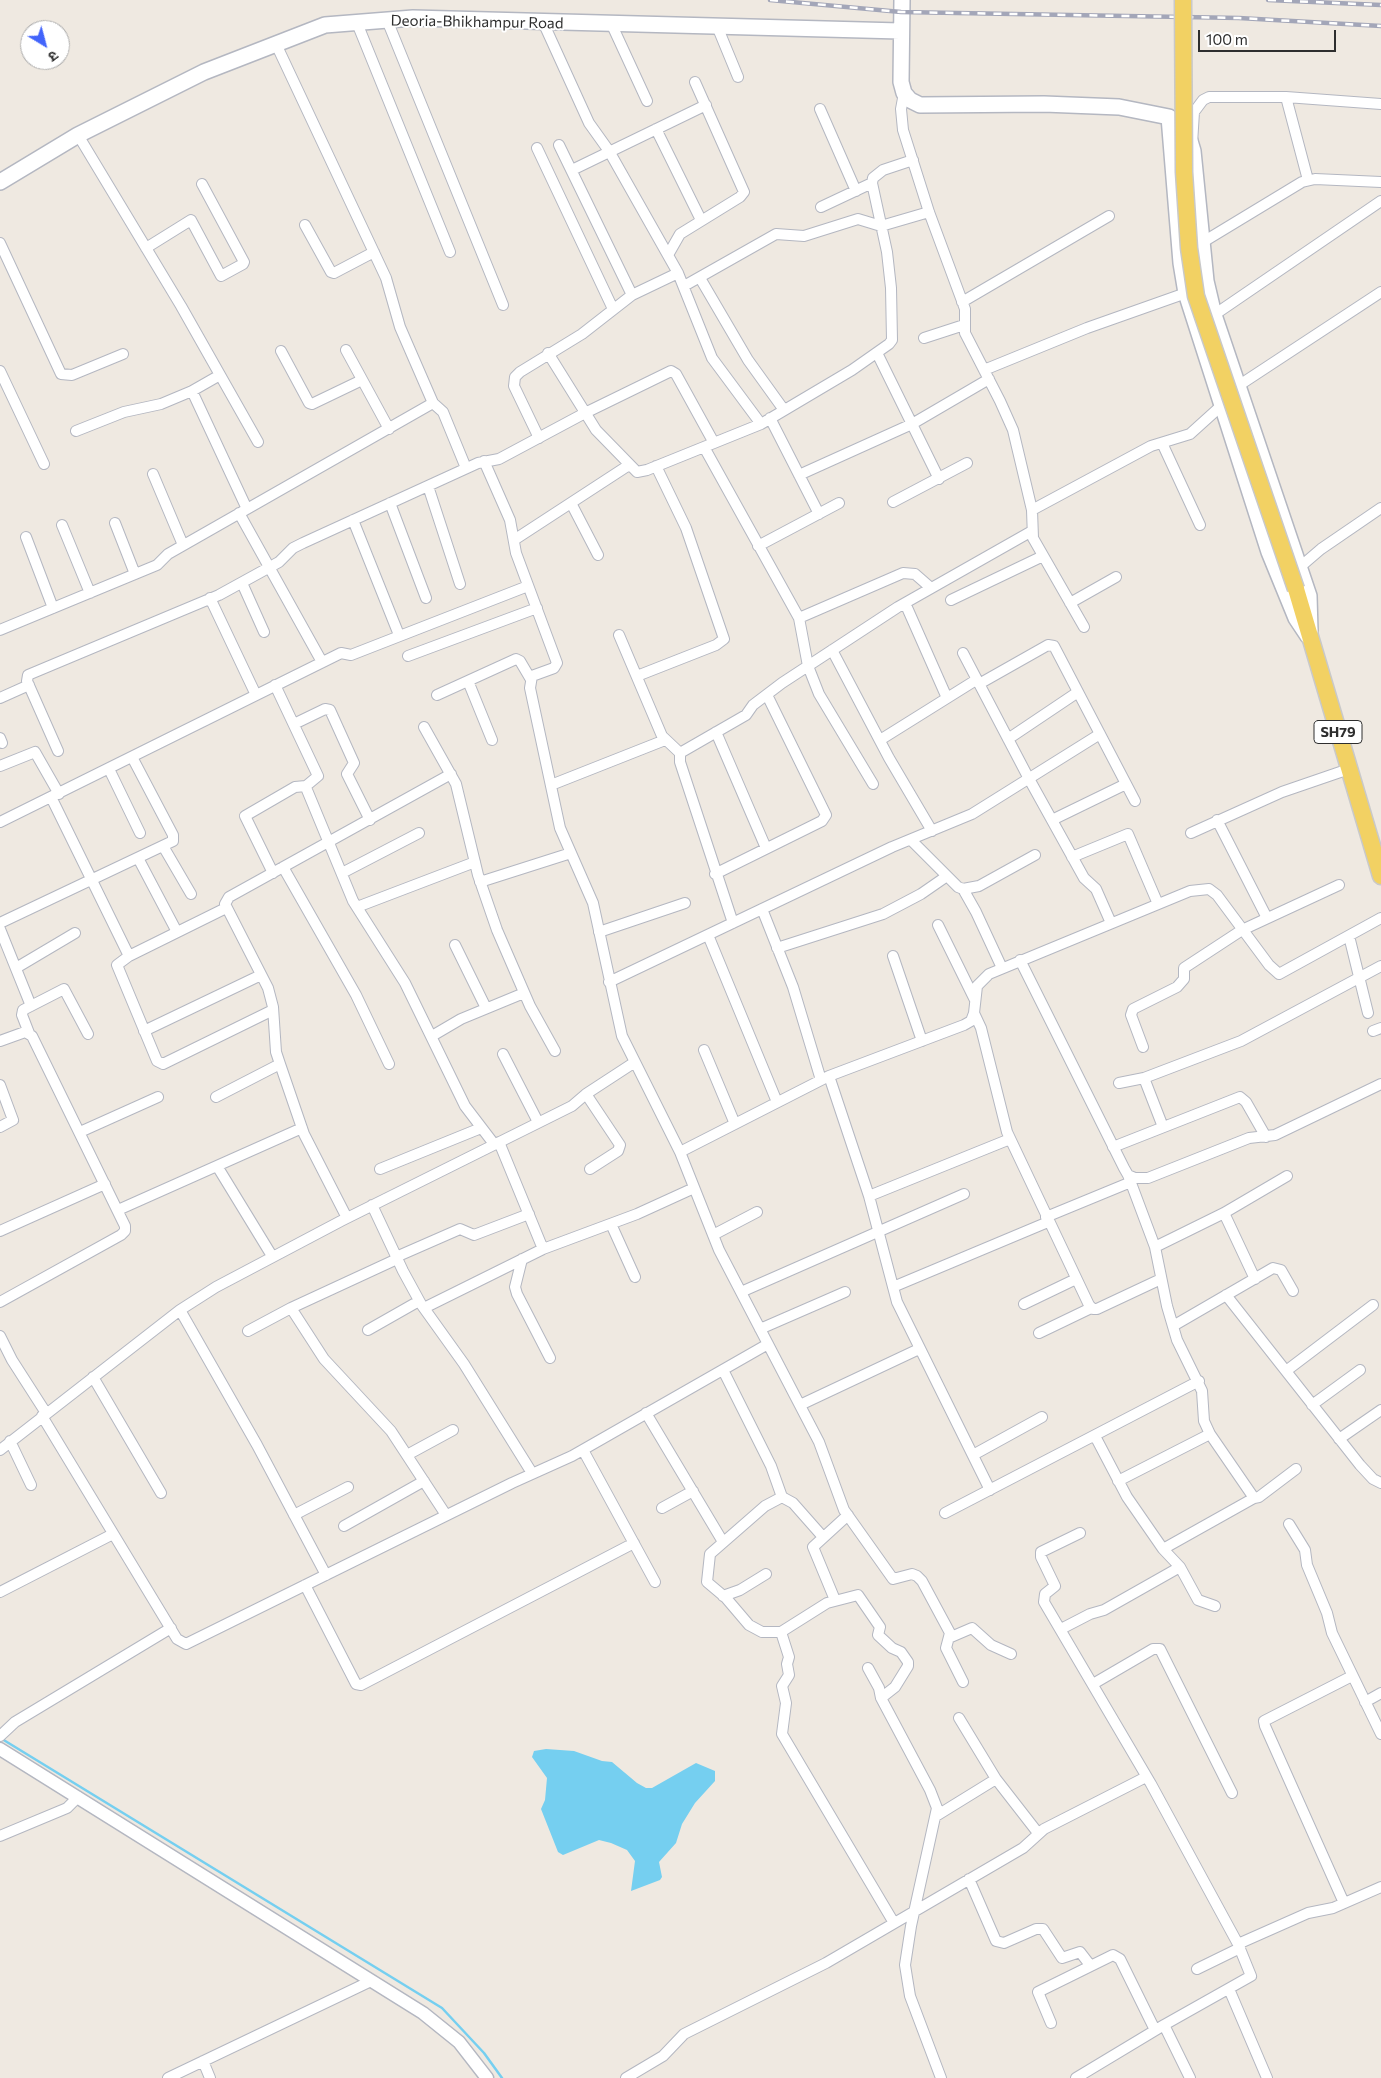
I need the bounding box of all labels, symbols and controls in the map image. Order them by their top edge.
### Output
street label: Deoria-Bhikhampur Road [390,11,564,33]
north arrow [20,20,70,70]
scale bar [1201,20,1338,52]
text: 100 m [1206,30,1248,48]
text: उ [45,47,62,66]
road number: SH79 [1314,720,1362,744]

